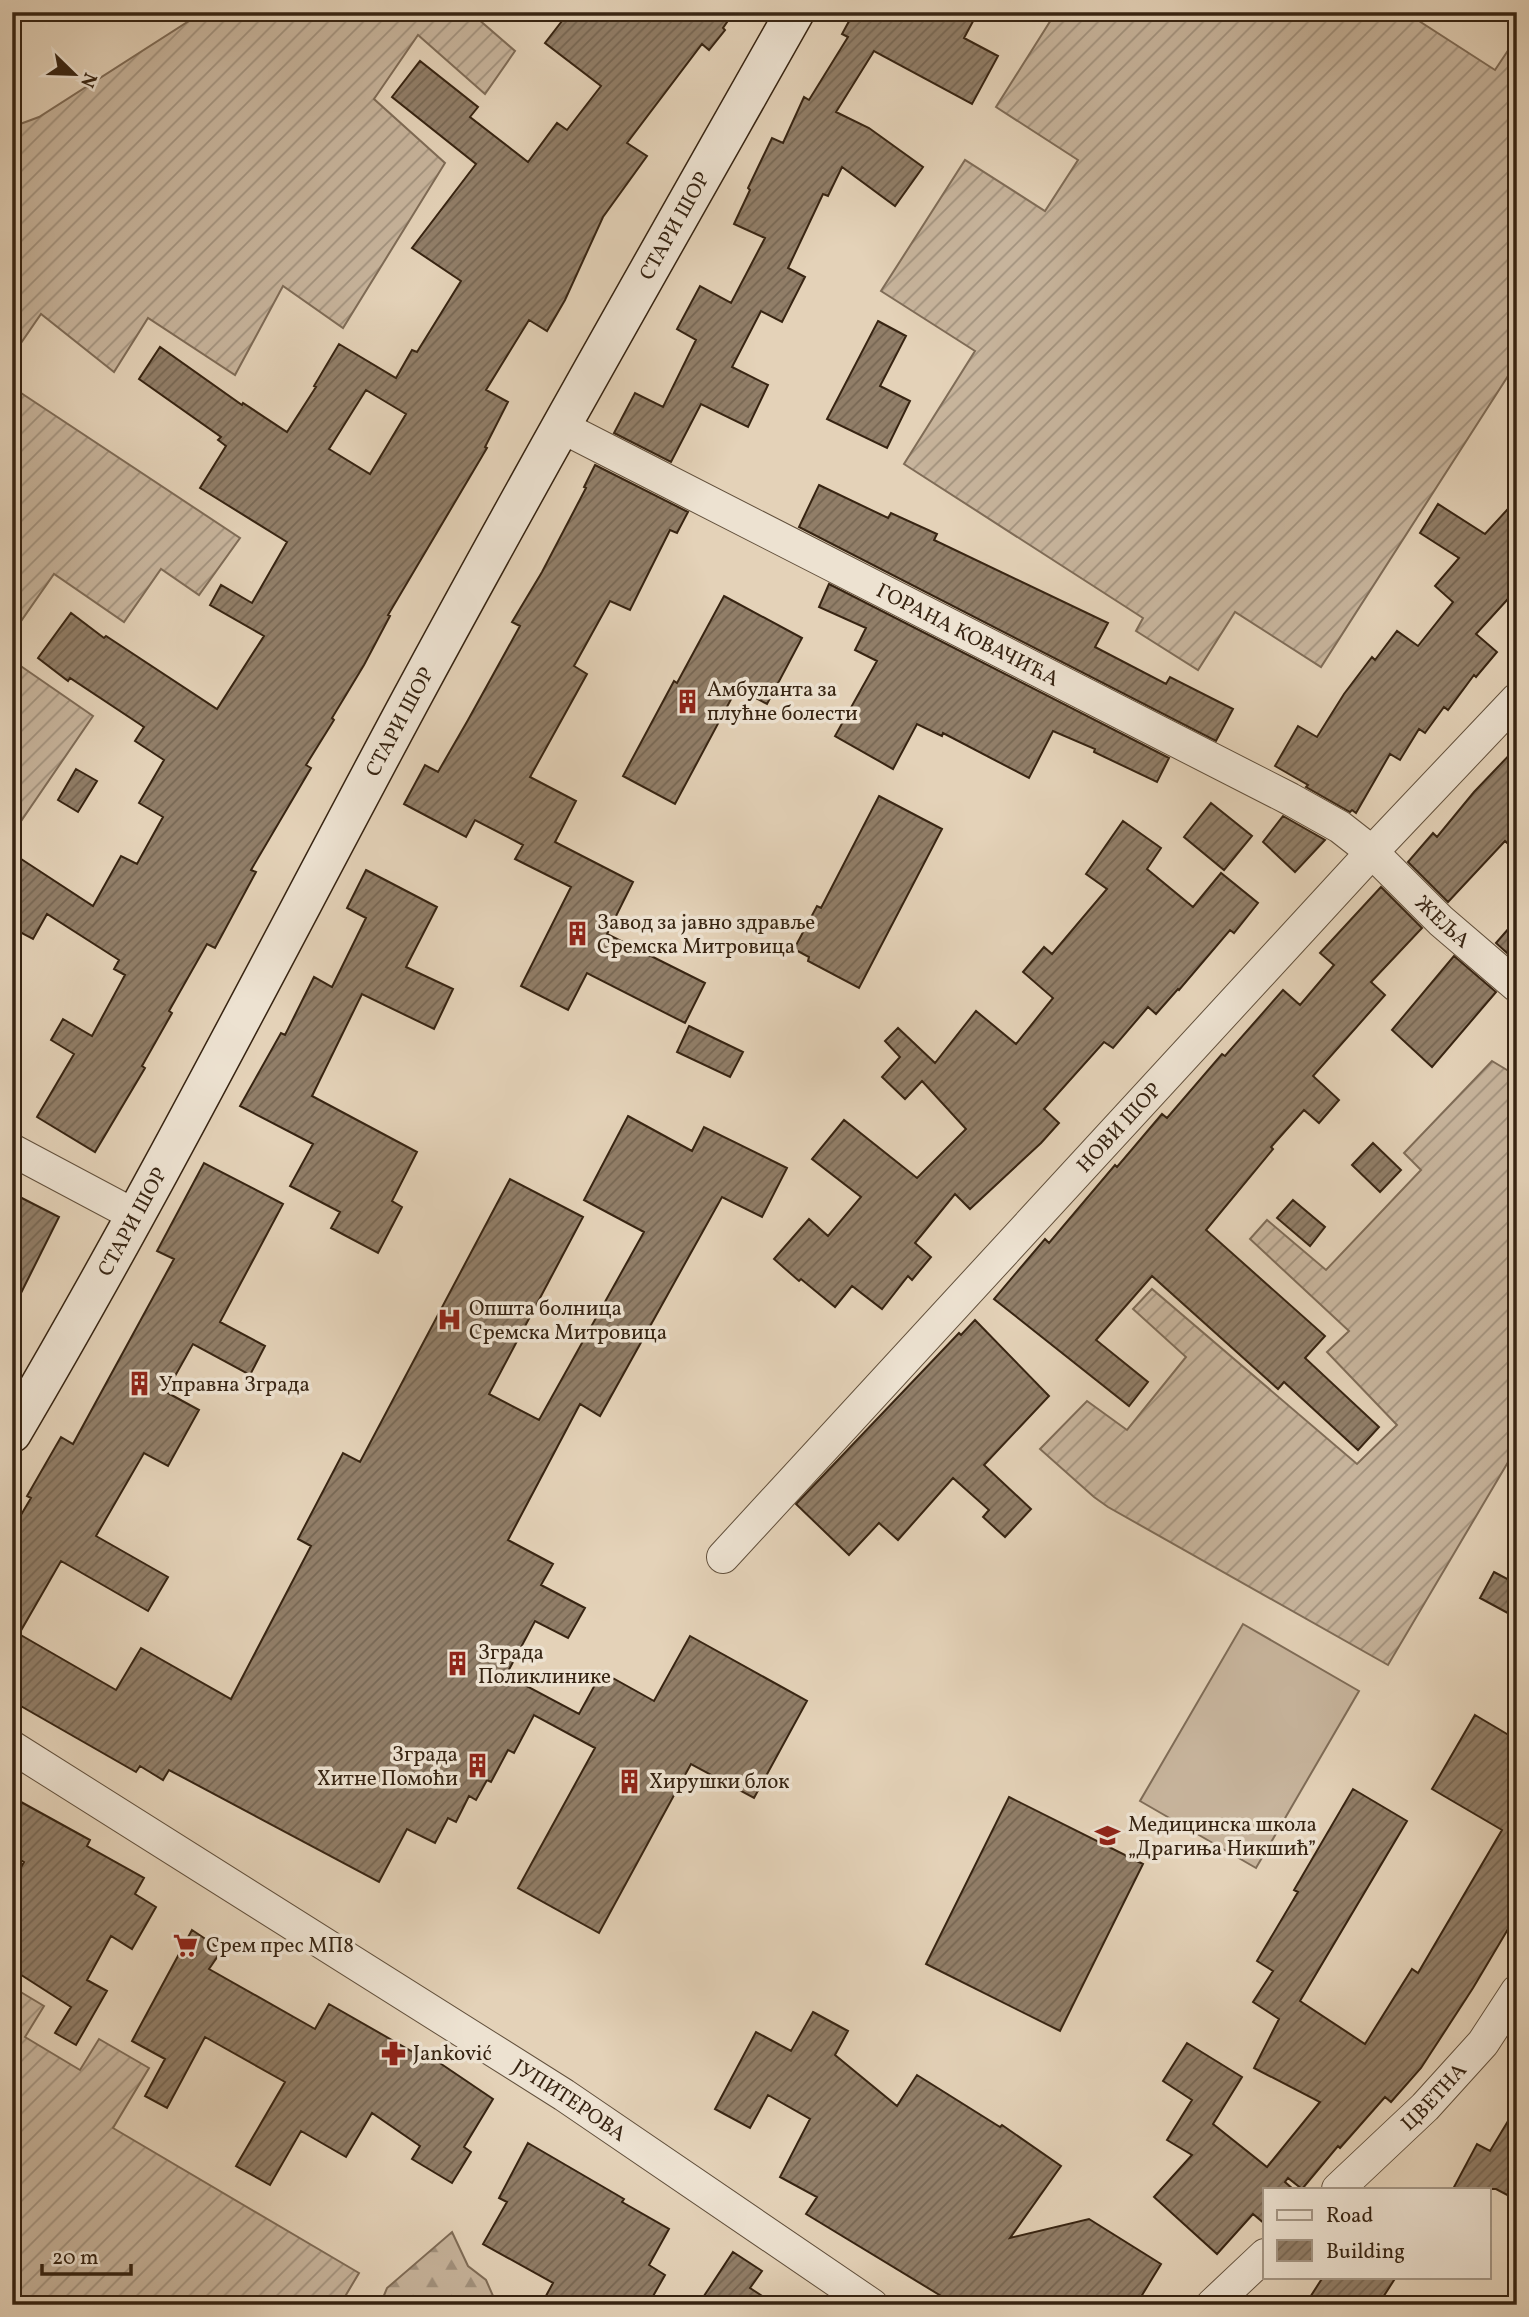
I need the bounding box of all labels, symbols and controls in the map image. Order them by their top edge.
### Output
north arrow [38,38,108,108]
text: N [73,68,102,91]
street label: СТАРИ ШОР [633,167,718,286]
street label: ГОРАНА КОВАЧИЋА [871,577,1064,695]
street label: СТАРИ ШОР [359,662,442,782]
place label: Амбуланта за плућне болести [707,676,858,729]
building icon: Амбуланта за плућне болести [673,687,701,715]
street label: ЖЕЉА [1408,890,1476,956]
place label: Завод за јавно здравље Сремска Митровица [597,909,815,962]
building icon: Завод за јавно здравље Сремска Митровица [563,920,591,948]
street label: НОВИ ШОР [1071,1077,1169,1180]
street label: СТАРИ ШОР [92,1163,175,1282]
place label: Општа болница Сремска Митровица [469,1295,667,1348]
hospital icon: Општа болница Сремска Митровица [435,1306,463,1334]
building icon: Управна Зграда [125,1370,153,1398]
place label: Управна Зграда [159,1371,310,1400]
place label: Зграда Поликлинике [478,1639,611,1692]
building icon: Зграда Поликлинике [444,1650,472,1678]
place label: Зграда Хитне Помоћи [317,1741,458,1794]
building icon: Зграда Хитне Помоћи [464,1752,492,1780]
building icon: Хирушки блок [615,1767,643,1795]
place label: Хирушки блок [649,1768,790,1797]
place label: Медицинска школа „Драгиња Никшић” [1128,1811,1317,1864]
school or university icon: Медицинска школа „Драгиња Никшић” [1094,1822,1122,1850]
supermarket icon: Срем прес МП8 [172,1931,200,1959]
place label: Срем прес МП8 [206,1932,354,1961]
pharmacy icon: Janković [379,2039,407,2067]
place label: Janković [413,2040,492,2069]
street label: ЈУПИТЕРОВА [507,2053,632,2149]
street label: ЦВЕТНА [1395,2057,1474,2138]
legend [1263,2188,1490,2278]
text: Road [1326,2202,1373,2231]
scale bar [42,2233,131,2277]
text: Building [1326,2238,1405,2267]
text: 20 m [52,2244,98,2273]

